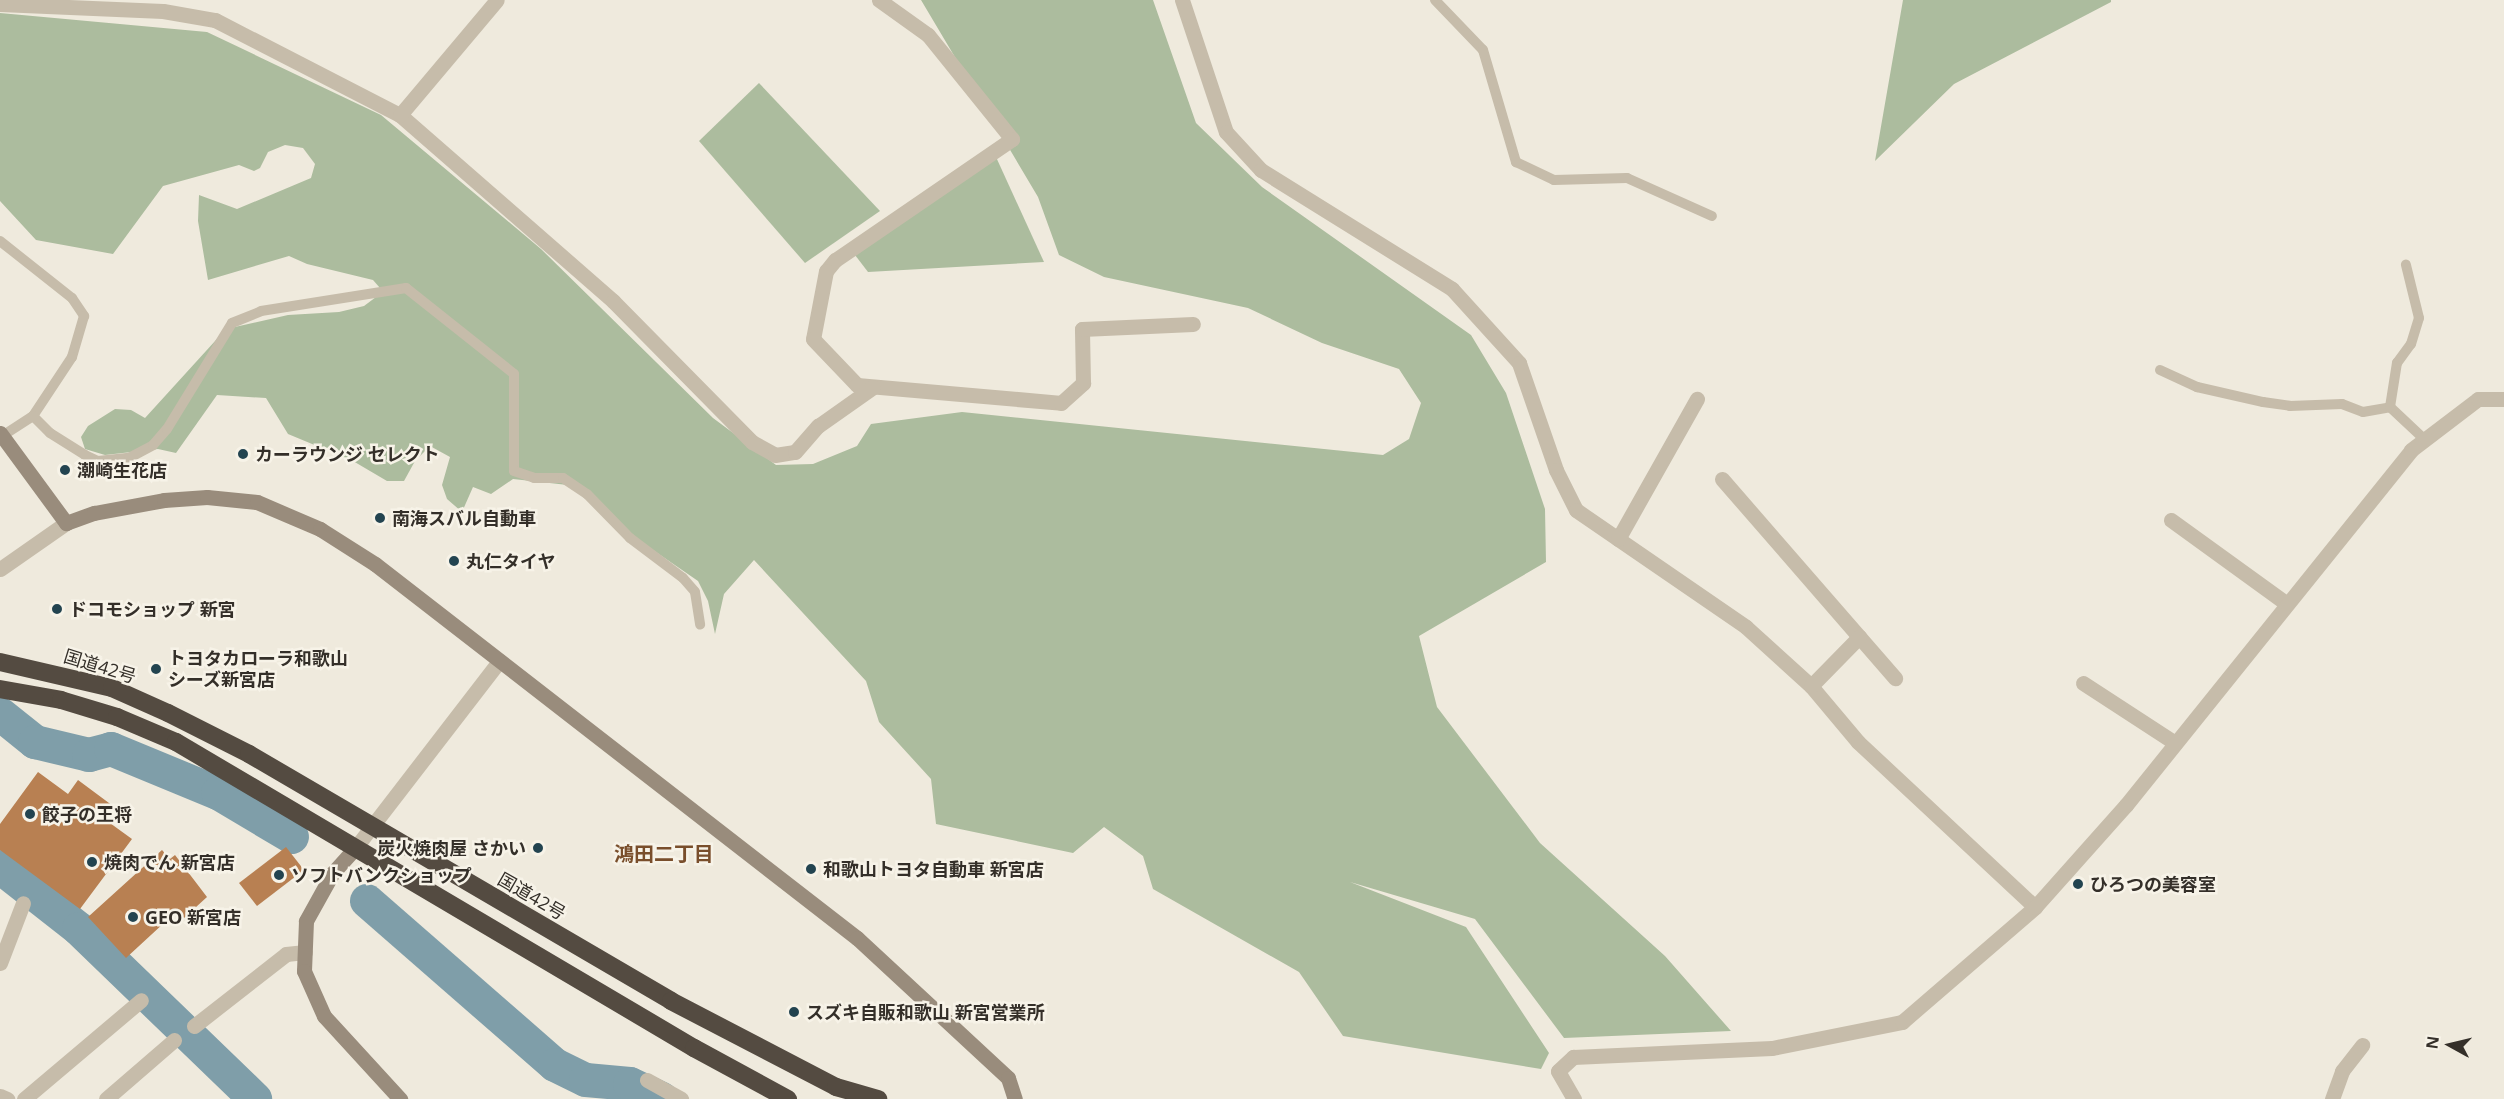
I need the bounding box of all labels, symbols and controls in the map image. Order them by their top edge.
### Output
place label: カーラウンジ セレクト [255,443,440,465]
marker: カーラウンジ セレクト [236,447,250,461]
place label: 潮崎生花店 [77,459,167,481]
marker: 潮崎生花店 [58,463,72,477]
place label: 南海スバル自動車 [392,507,536,529]
marker: 南海スバル自動車 [373,511,387,525]
place label: 丸仁タイヤ [466,550,556,572]
marker: 丸仁タイヤ [447,554,461,568]
place label: ドコモショップ 新宮 [69,598,236,620]
marker: ドコモショップ 新宮 [50,602,64,616]
street label: 国道42号 [61,645,139,687]
place label: トヨタカローラ和歌山 シーズ新宮店 [168,648,348,690]
marker: トヨタカローラ和歌山 シーズ新宮店 [149,662,163,676]
place label: 餃子の王将 [42,803,132,825]
marker: 餃子の王将 [23,807,37,821]
place label: 炭火焼肉屋 さかい [377,837,526,859]
marker: 炭火焼肉屋 さかい [531,841,545,855]
district label: 鴻田二丁目 [614,841,714,865]
place label: 焼肉でん 新宮店 [104,851,235,873]
marker: 焼肉でん 新宮店 [85,855,99,869]
place label: 和歌山トヨタ自動車 新宮店 [823,858,1044,880]
marker: 和歌山トヨタ自動車 新宮店 [804,862,818,876]
place label: ソフトバンクショップ [291,864,471,886]
marker: ソフトバンクショップ [272,868,286,882]
street label: 国道42号 [494,868,570,924]
place label: ひろつの美容室 [2090,873,2216,895]
marker: ひろつの美容室 [2071,877,2085,891]
place label: GEO 新宮店 [145,906,241,928]
marker: GEO 新宮店 [126,910,140,924]
place label: スズキ自販和歌山 新宮営業所 [806,1001,1045,1023]
marker: スズキ自販和歌山 新宮営業所 [787,1005,801,1019]
north arrow [2420,1015,2480,1075]
text: N [2420,1035,2444,1050]

